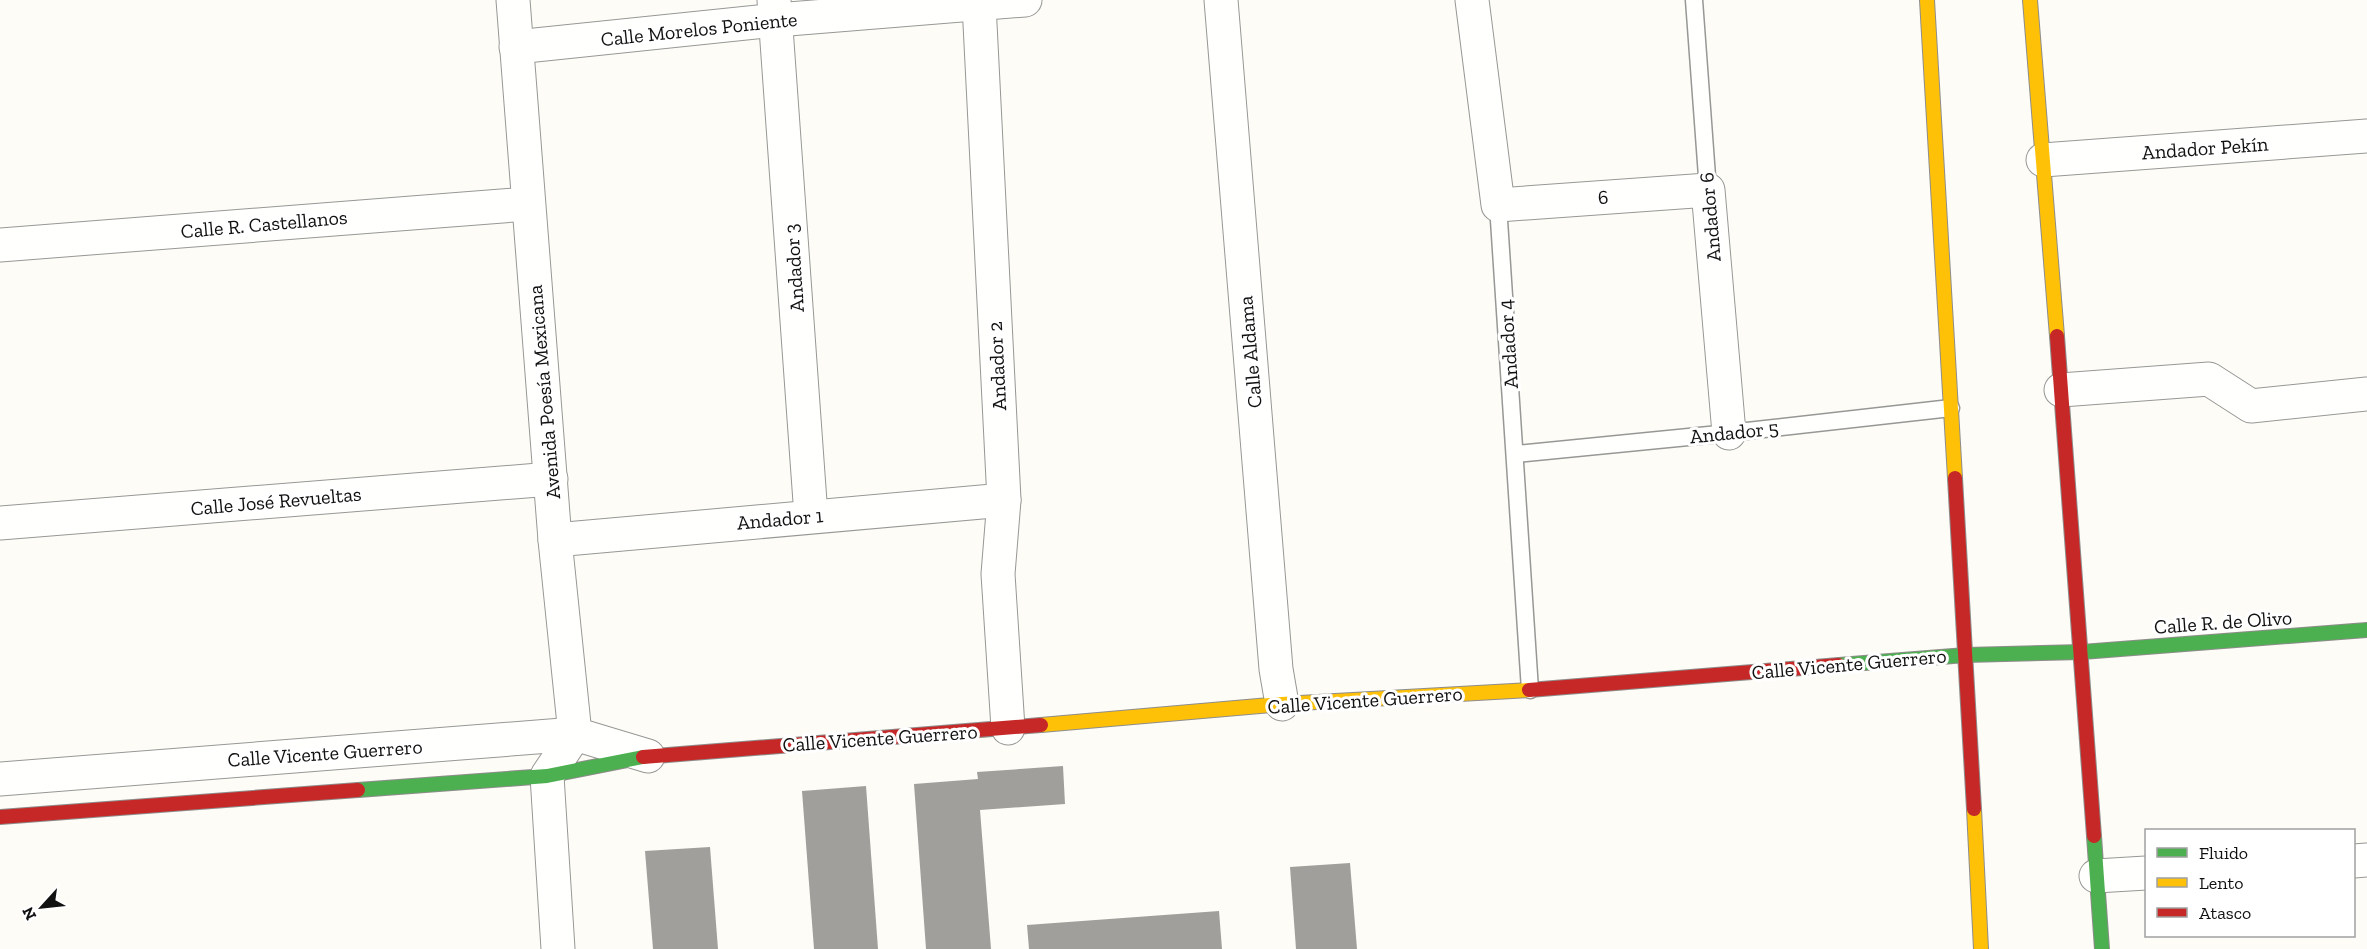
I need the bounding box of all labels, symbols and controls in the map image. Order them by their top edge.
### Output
street label: Calle Morelos Poniente [600,7,798,51]
street label: Andador Pekín [2141,132,2270,164]
street label: Andador 6 [1694,171,1726,263]
street label: 6 [1597,185,1609,209]
street label: Calle R. Castellanos [180,205,348,243]
street label: Andador 3 [779,223,809,313]
street label: Avenida Poesía Mexicana [523,283,565,500]
street label: Calle Aldama [1233,295,1267,409]
street label: Andador 4 [1493,298,1523,390]
street label: Andador 2 [983,321,1011,411]
street label: Andador 5 [1688,415,1780,449]
street label: Calle José Revueltas [190,482,362,520]
street label: Andador 1 [736,503,824,535]
street label: Calle R. de Olivo [2153,605,2293,639]
street label: Calle Vicente Guerrero [1751,644,1947,684]
street label: Calle Vicente Guerrero [1267,681,1463,719]
street label: Calle Vicente Guerrero [782,719,978,757]
street label: Calle Vicente Guerrero [227,734,423,772]
legend [2145,829,2355,937]
text: Fluido [2199,842,2248,864]
text: Lento [2199,872,2244,894]
north arrow [12,877,72,937]
text: Atasco [2199,902,2251,924]
text: N [18,904,40,923]

